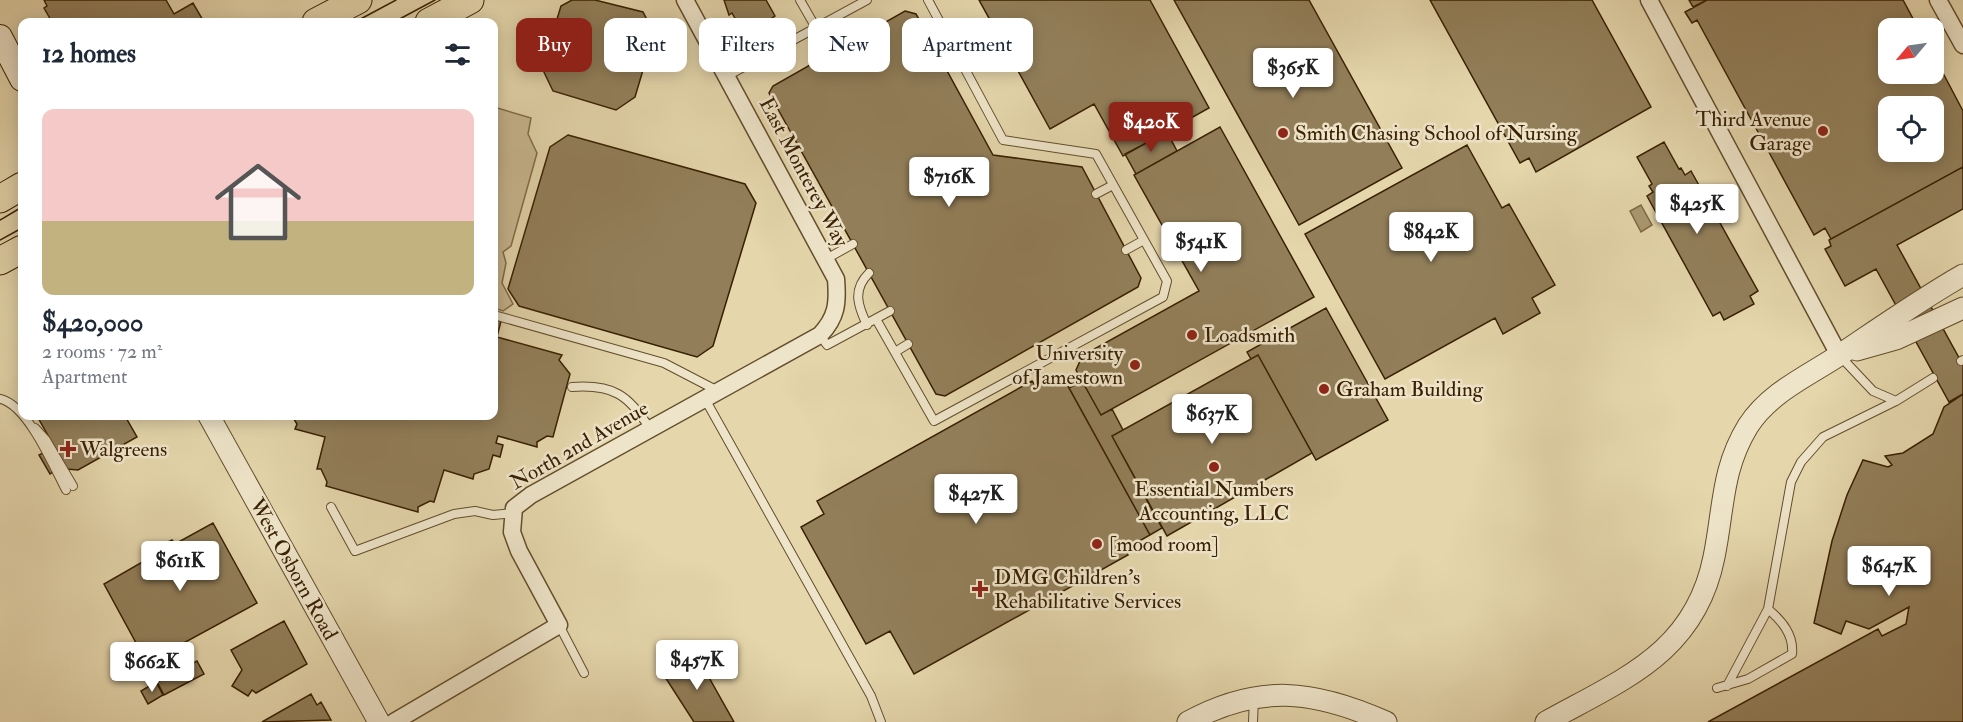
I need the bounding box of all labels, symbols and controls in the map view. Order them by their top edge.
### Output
chip: Buy [516,18,592,72]
chip: Rent [604,18,687,72]
chip: Filters [699,18,796,72]
chip: New [808,18,890,72]
chip: Apartment [902,18,1033,72]
north arrow [1878,18,1944,84]
map controls [1878,18,1944,162]
text: 12 homes [42,38,136,70]
icon: filters [441,38,474,71]
pin: $365K [1251,48,1335,99]
text: $365K [1267,55,1319,80]
street label: East Monterey Way [753,93,855,252]
button: locate [1878,96,1944,162]
pin: $420K [1109,102,1193,153]
place label: Third Avenue Garage [1696,106,1811,157]
text: $420K [1123,109,1179,134]
place label: Smith Chasing School of Nursing [1295,120,1578,147]
marker: Third Avenue Garage [1816,124,1830,138]
marker: Smith Chasing School of Nursing [1276,126,1290,140]
icon: home [204,148,312,256]
pin: $716K [907,157,991,208]
text: $716K [923,164,975,189]
pin: $425K [1655,184,1739,235]
text: $425K [1670,191,1724,216]
pin: $842K [1389,212,1473,263]
text: $842K [1403,219,1459,244]
pin: $541K [1159,222,1243,273]
text: $541K [1175,229,1227,254]
text: $420,000 [42,307,143,339]
place label: Loadsmith [1204,322,1295,349]
marker: Loadsmith [1185,328,1199,342]
text: 2 rooms · 72 m² [42,339,162,364]
place label: University of Jamestown [1012,340,1124,391]
marker: University of Jamestown [1128,358,1142,372]
text: Apartment [42,364,127,389]
place label: Graham Building [1336,376,1484,403]
marker: Graham Building [1317,382,1331,396]
pin: $637K [1170,394,1254,445]
street label: North 2nd Avenue [505,395,654,496]
text: $637K [1186,401,1238,426]
place label: Walgreens [79,436,167,463]
marker: Walgreens [61,442,75,456]
marker: Essential Numbers Accounting, LLC [1207,460,1221,474]
pin: $427K [934,474,1018,525]
place label: Essential Numbers Accounting, LLC [1134,476,1294,527]
text: $427K [948,481,1004,506]
street label: West Osborn Road [243,493,344,646]
place label: [mood room] [1109,531,1219,558]
marker: [mood room] [1090,537,1104,551]
pin: $611K [138,541,222,592]
pin: $647K [1847,546,1931,597]
text: $611K [155,548,205,573]
text: $647K [1862,553,1916,578]
place label: DMG Children’s Rehabilitative Services [994,564,1181,615]
marker: DMG Children’s Rehabilitative Services [971,580,989,598]
pin: $457K [655,640,739,691]
pin: $662K [110,642,194,693]
text: $457K [670,647,724,672]
text: $662K [124,649,180,674]

